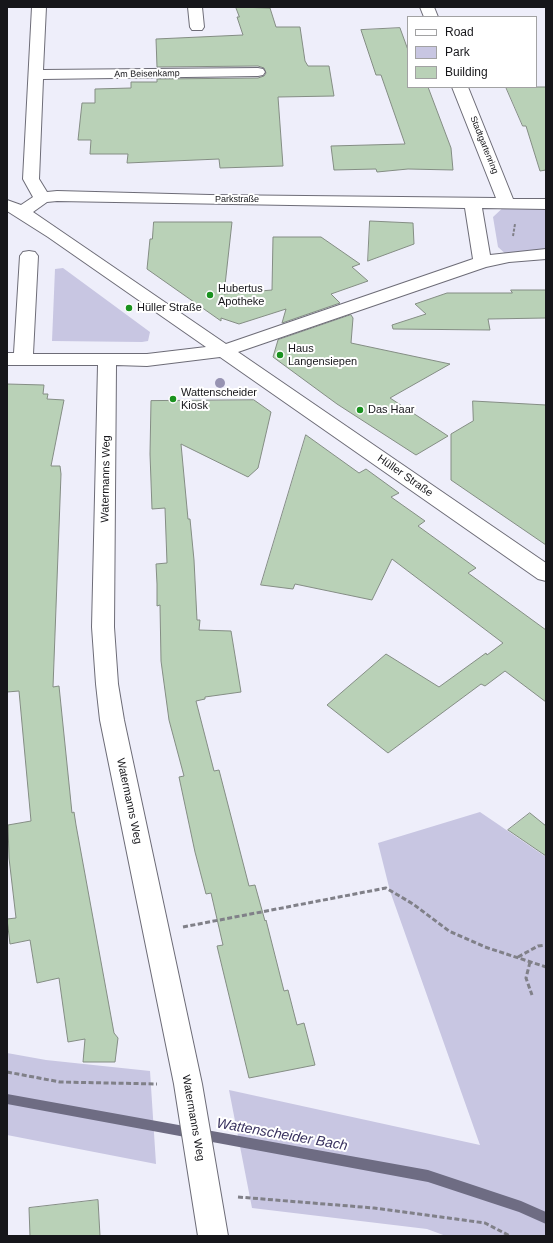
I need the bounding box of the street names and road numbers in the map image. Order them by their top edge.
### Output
street label: Am Beisenkamp [114,68,180,80]
street label: Stadtgartenring [467,114,501,176]
street label: Parkstraße [215,195,259,205]
street label: Watermanns Weg [99,435,113,523]
street label: Hüller Straße [375,452,435,500]
street label: Watermanns Weg [113,757,145,845]
street label: Watermanns Weg [179,1074,207,1162]

